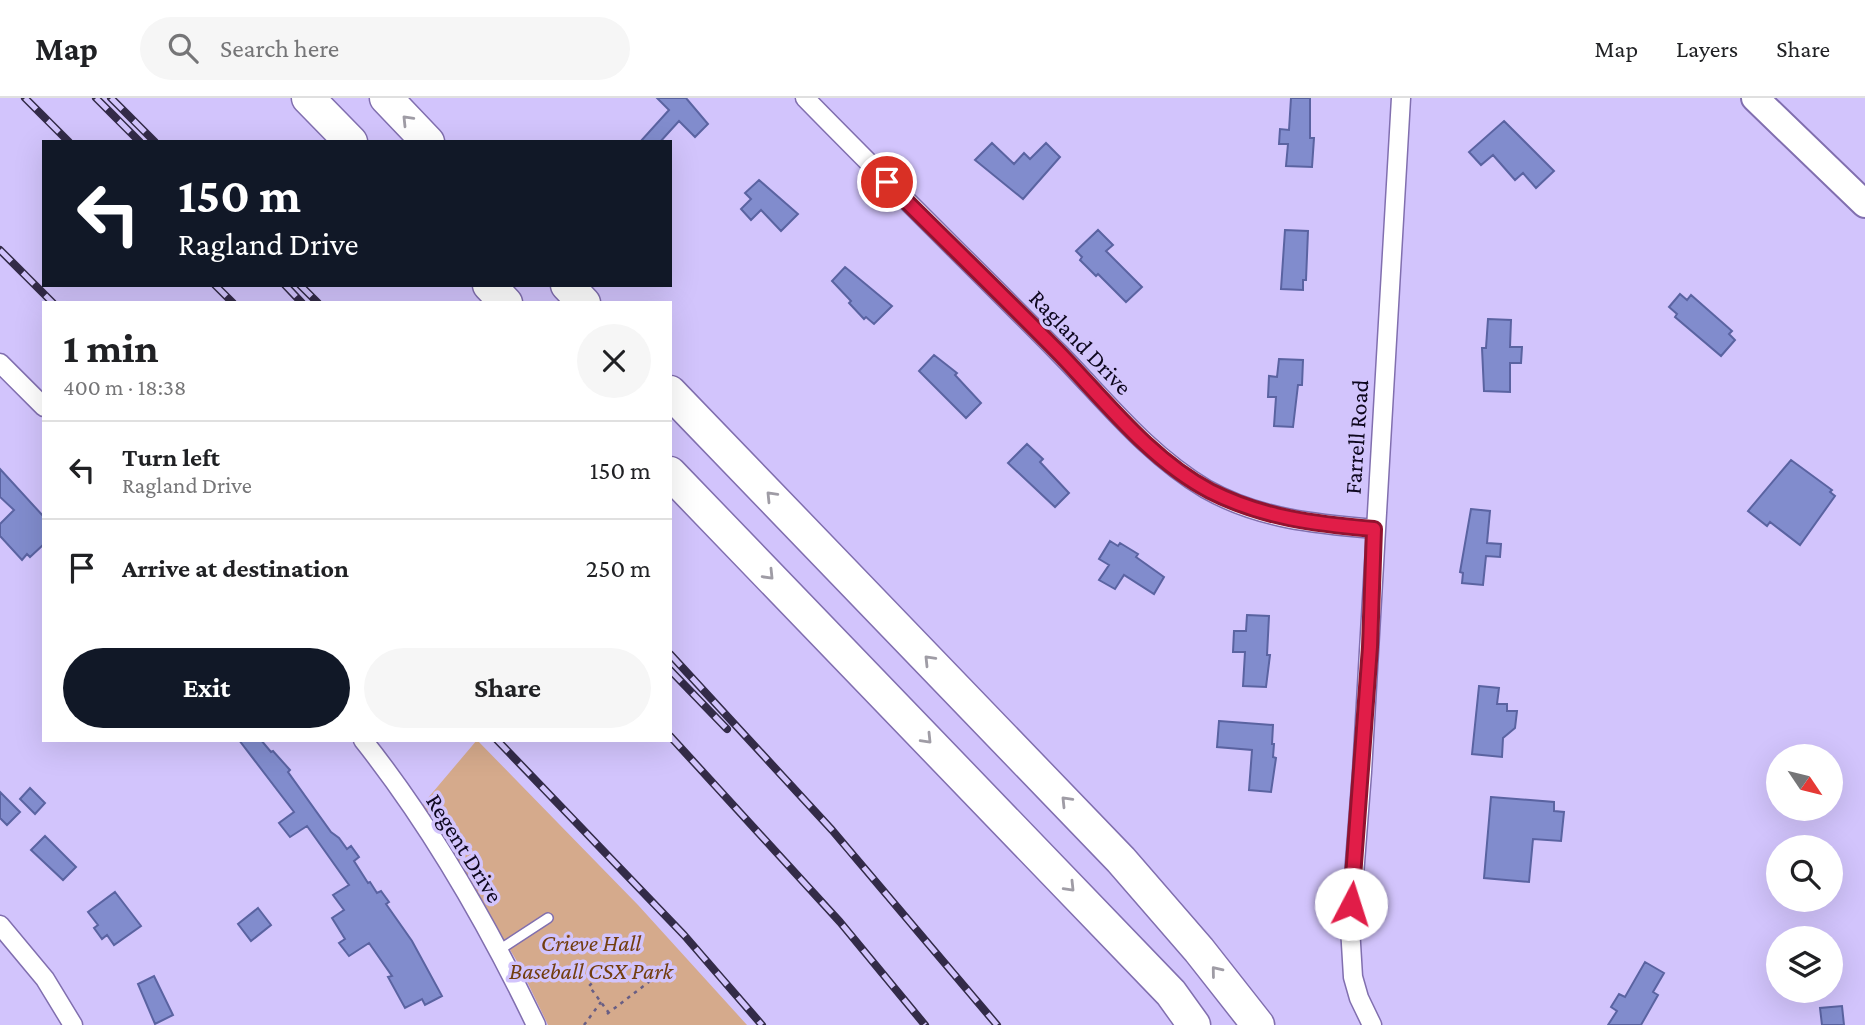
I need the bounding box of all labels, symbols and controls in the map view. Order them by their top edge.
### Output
search box [140,17,630,80]
icon: search [164,29,202,67]
text: Map [35,30,98,67]
text: Search here [220,34,339,63]
text: Map [1594,35,1638,62]
text: Layers [1676,35,1738,62]
text: Share [1776,35,1830,62]
one-way arrow [403,115,416,128]
pin [857,152,917,212]
icon: arrive [868,163,906,201]
icon: left [63,168,154,259]
text: 150 m [178,168,301,223]
text: Ragland Drive [178,226,359,262]
street label: Ragland Drive [1024,284,1138,400]
text: 1 min [63,324,159,371]
button: close [577,324,651,398]
text: 400 m · 18:38 [63,374,186,400]
street label: Farrell Road [1339,378,1374,495]
text: Turn left [122,443,220,472]
icon: left [63,451,101,489]
text: 150 m [590,456,651,485]
text: Ragland Drive [122,472,252,498]
one-way arrow [767,492,780,505]
icon: arrive [63,549,101,587]
text: Arrive at destination [122,554,349,583]
text: 250 m [586,554,651,583]
one-way arrow [760,567,773,580]
button: Exit [63,648,350,728]
button: Share [364,648,651,728]
one-way arrow [925,655,938,668]
one-way arrow [918,731,931,744]
north arrow [1766,744,1843,821]
map controls [1766,744,1843,1003]
street label: Regent Drive [421,789,509,907]
one-way arrow [1061,796,1074,809]
button: search [1766,835,1843,912]
position arrow [1314,867,1388,941]
one-way arrow [1061,879,1074,892]
button: layers [1766,926,1843,1003]
park label: Crieve Hall Baseball CSX Park [509,929,674,984]
one-way arrow [1212,967,1225,979]

